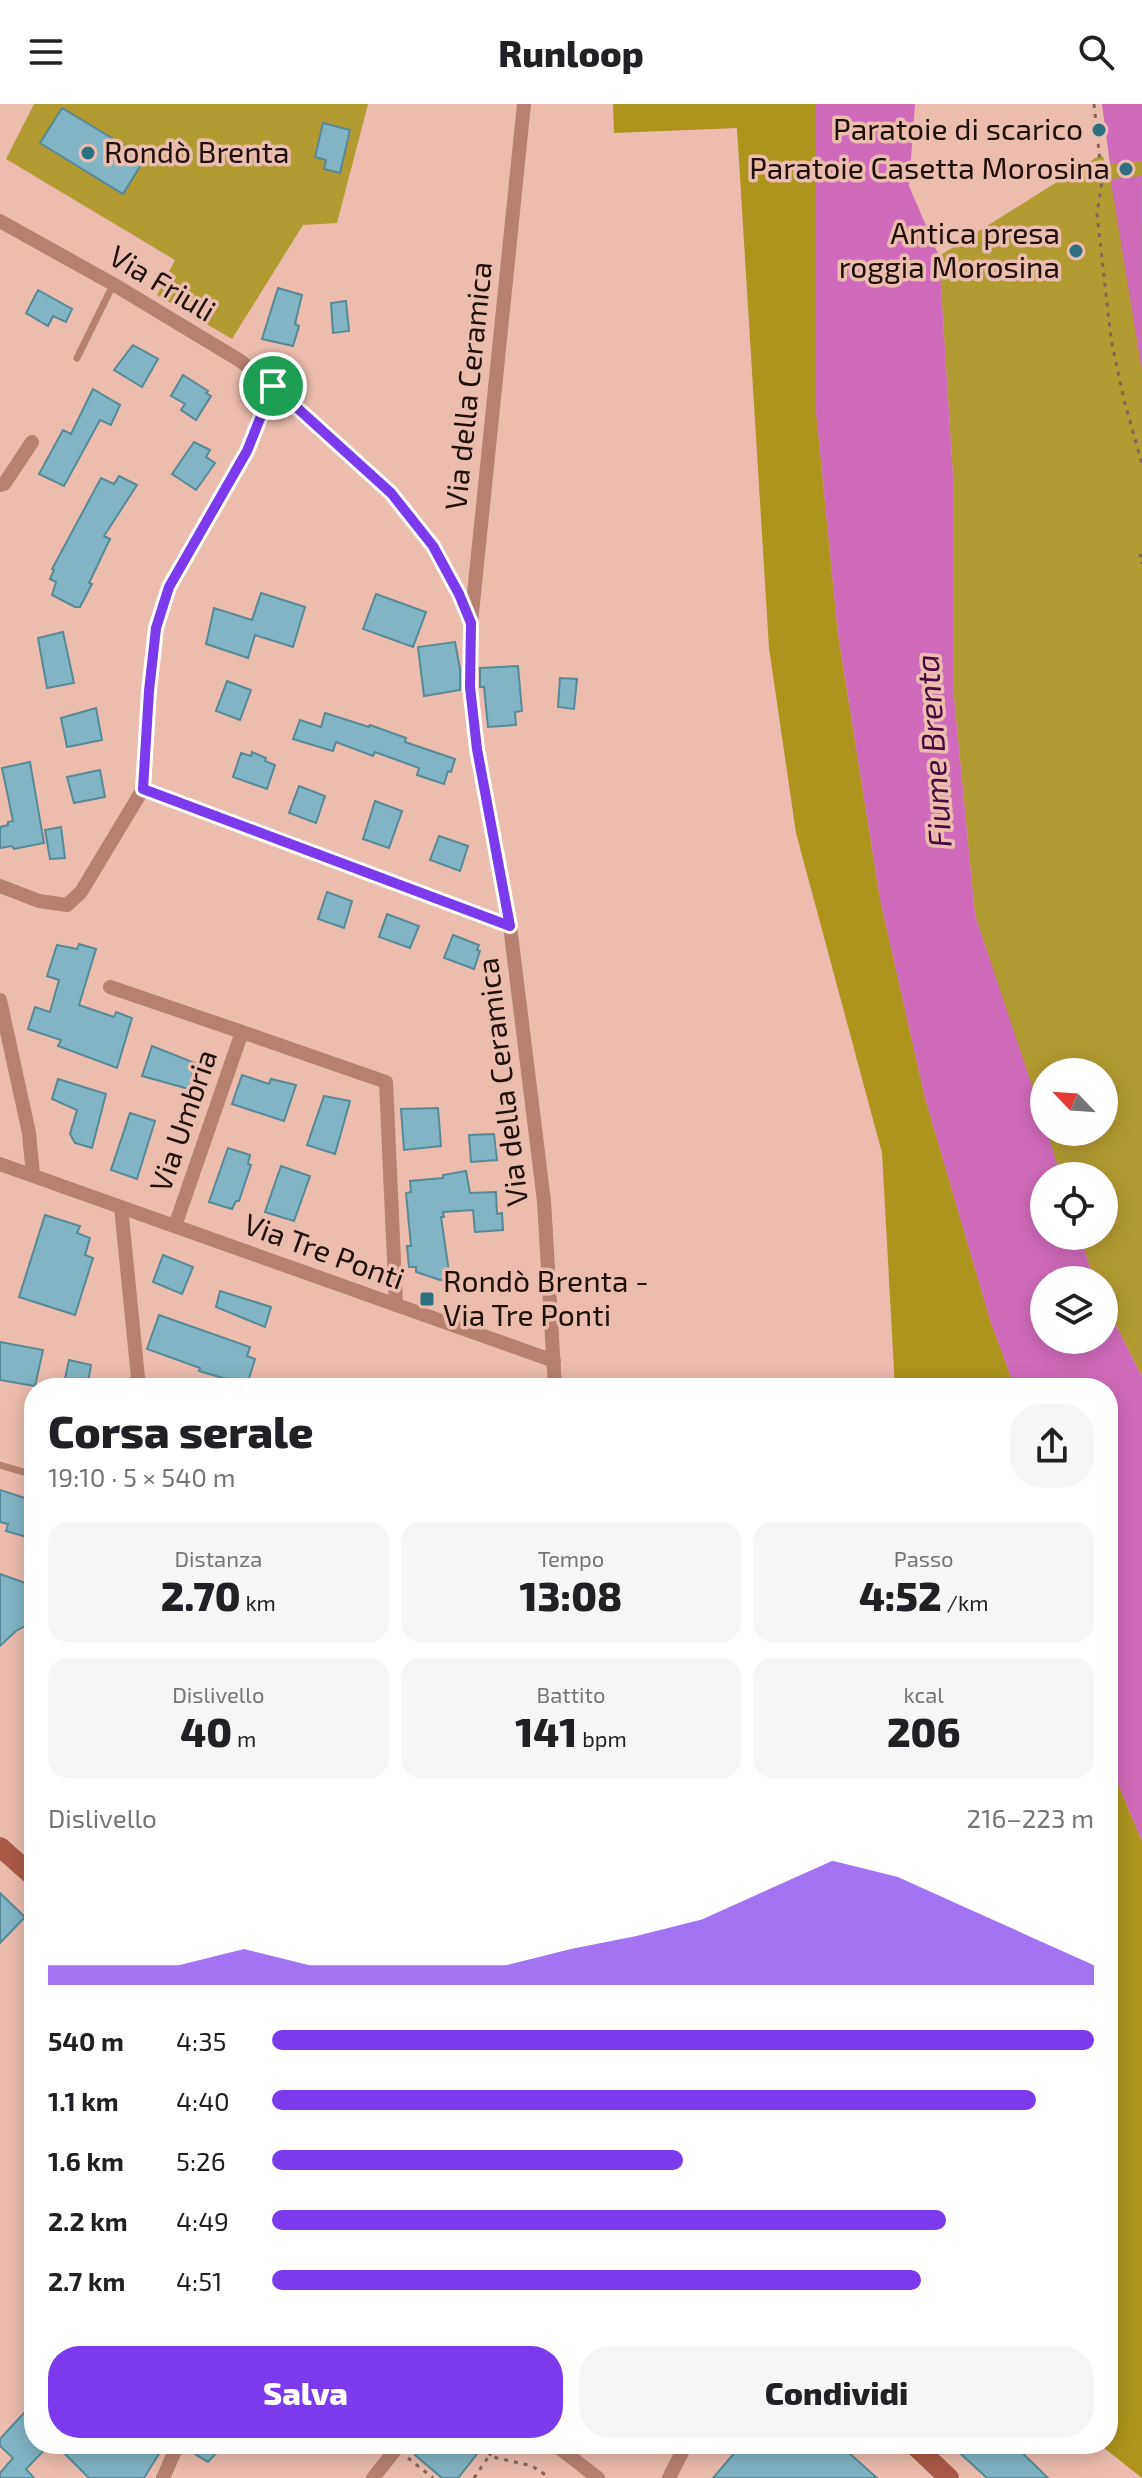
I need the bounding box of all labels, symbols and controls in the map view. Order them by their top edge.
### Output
icon: menu [24,30,68,74]
icon: search [1074,30,1118,74]
text: Runloop [498,31,644,74]
place label: Paratoie di scarico [833,110,1083,146]
marker: Paratoie di scarico [1090,121,1108,139]
place label: Rondò Brenta [104,133,289,169]
marker: Rondò Brenta [79,144,97,162]
place label: Paratoie Casetta Morosina [749,149,1110,185]
marker: Paratoie Casetta Morosina [1117,160,1135,178]
place label: Antica presa roggia Morosina [839,214,1060,284]
street label: Via Friuli [103,237,223,328]
marker: Antica presa roggia Morosina [1067,242,1085,260]
street label: Via della Ceramica [436,260,498,512]
pin [239,352,307,420]
icon: arrive [251,364,295,408]
water label: Fiume Brenta [906,653,958,849]
street label: Via della Ceramica [468,956,534,1208]
street label: Via Umbria [141,1044,223,1196]
north arrow [1030,1058,1118,1146]
map controls [1030,1058,1118,1354]
button: locate [1030,1162,1118,1250]
street label: Via Tre Ponti [240,1204,410,1296]
place label: Rondò Brenta - Via Tre Ponti [443,1262,649,1332]
button: layers [1030,1266,1118,1354]
marker: Rondò Brenta - Via Tre Ponti [418,1290,436,1308]
text: Corsa serale [48,1404,314,1457]
button: share [1010,1404,1094,1488]
text: 19:10 · 5 × 540 m [48,1461,235,1492]
text: Distanza [174,1545,262,1571]
text: Tempo [538,1545,604,1571]
text: Passo [894,1545,954,1571]
text: 2.70 [161,1571,241,1619]
text: 13:08 [520,1571,622,1619]
text: 4:52 [859,1571,942,1619]
text: km [241,1589,276,1615]
text: /km [942,1589,988,1615]
text: Dislivello [172,1681,264,1707]
text: Battito [537,1681,605,1707]
text: kcal [904,1681,944,1707]
text: 40 [180,1707,232,1755]
text: 141 [515,1707,577,1755]
text: 206 [887,1707,960,1755]
text: m [232,1725,256,1751]
text: bpm [577,1725,627,1751]
text: Dislivello [48,1802,157,1833]
text: 216–223 m [967,1802,1094,1833]
text: 540 m [48,2025,124,2056]
text: 4:35 [176,2025,227,2056]
text: 1.1 km [48,2085,119,2116]
text: 4:40 [176,2085,230,2116]
text: 1.6 km [48,2145,124,2176]
text: 5:26 [176,2145,226,2176]
text: 2.2 km [48,2205,128,2236]
text: 4:49 [176,2205,229,2236]
text: 2.7 km [48,2265,125,2296]
text: 4:51 [176,2265,222,2296]
button: Salva [48,2346,563,2438]
button: Condividi [579,2346,1094,2438]

